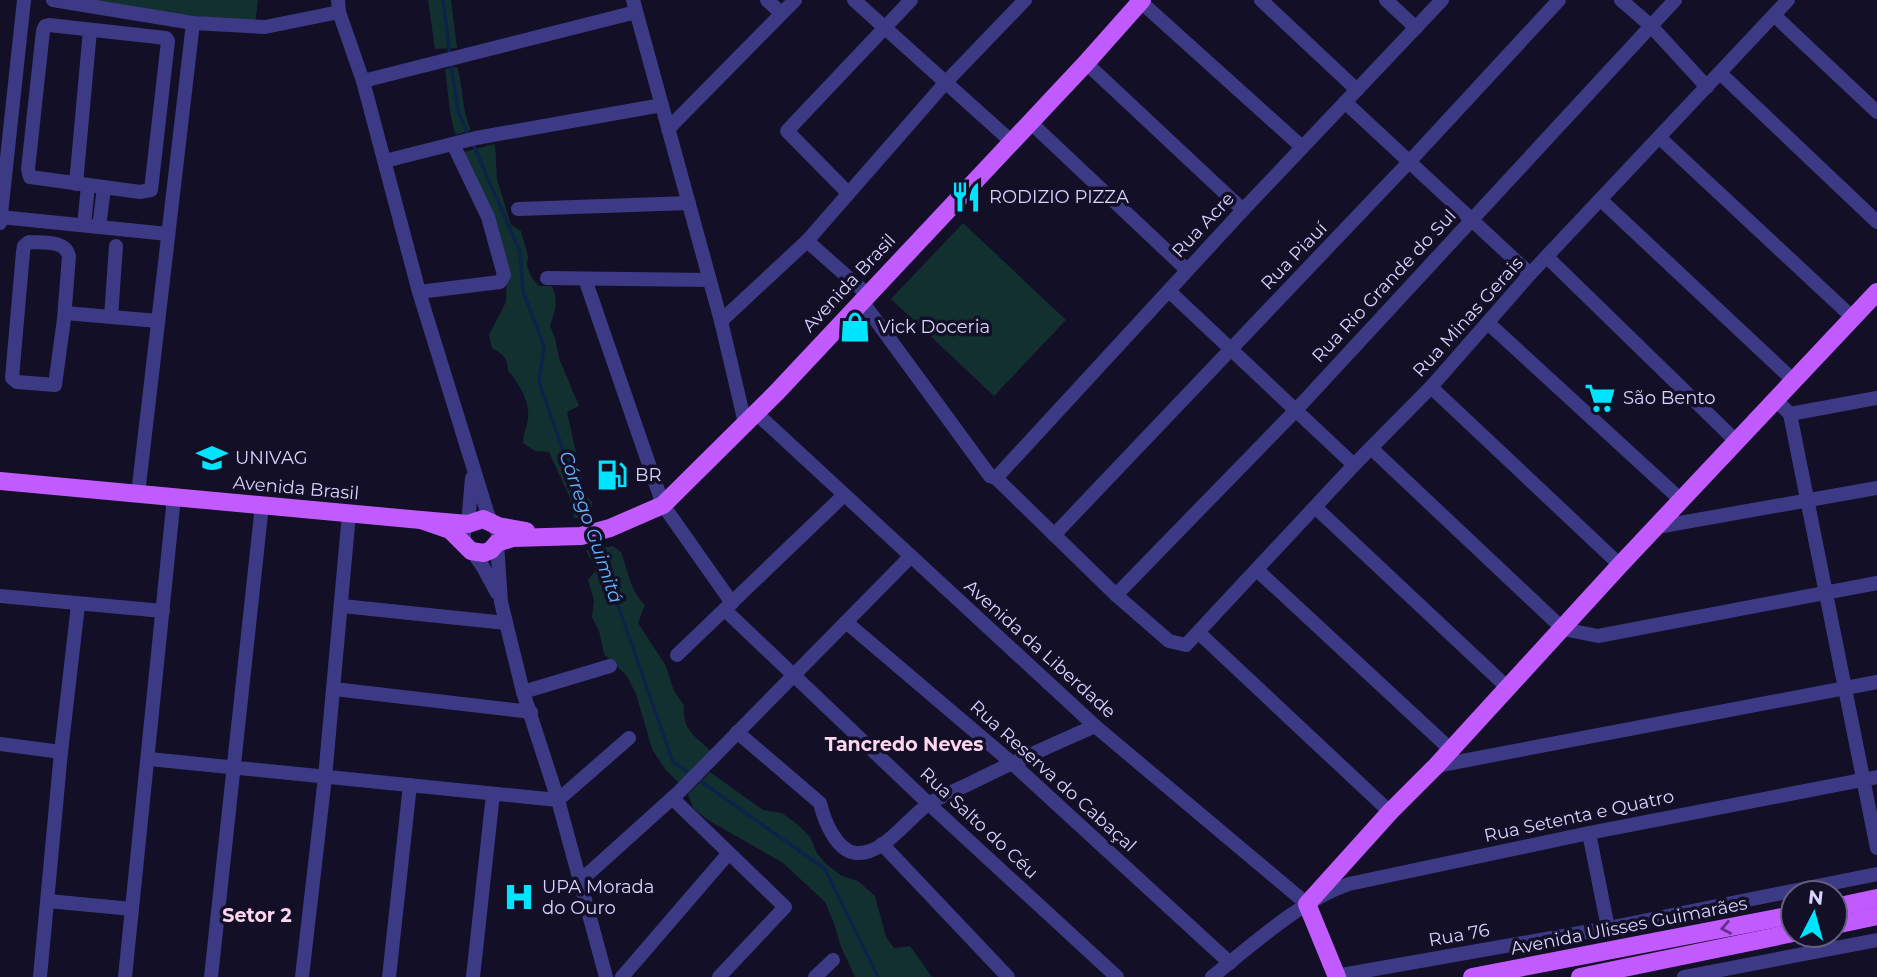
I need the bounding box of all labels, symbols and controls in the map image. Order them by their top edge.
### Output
restaurant icon: RODIZIO PIZZA [949,180,983,214]
place label: RODIZIO PIZZA [989,186,1129,208]
street label: Rua Acre [1167,188,1239,262]
street label: Rua Rio Grande do Sul [1307,205,1461,367]
street label: Rua Piauí [1256,217,1333,294]
street label: Avenida Brasil [798,229,900,337]
street label: Rua Minas Gerais [1408,252,1528,382]
shop icon: Vick Doceria [838,310,872,344]
place label: Vick Doceria [878,316,990,338]
supermarket icon: São Bento [1583,381,1617,415]
place label: São Bento [1623,387,1716,409]
school or university icon: UNIVAG [195,441,229,475]
place label: UNIVAG [235,447,308,469]
water label: Córrego Guimitá [554,448,628,606]
fuel station icon: BR [595,458,629,492]
place label: BR [635,464,662,486]
street label: Avenida Brasil [232,472,360,504]
street label: Avenida da Liberdade [960,575,1120,723]
street label: Rua Reserva do Cabaçal [965,696,1141,856]
district label: Tancredo Neves [825,733,983,756]
street label: Rua Salto do Céu [915,763,1043,883]
street label: Rua Setenta e Quatro [1482,785,1676,847]
place label: UPA Morada do Ouro [542,876,654,919]
north arrow [1779,879,1849,949]
hospital icon: UPA Morada do Ouro [502,880,536,914]
text: N [1807,885,1825,910]
street label: Avenida Ulisses Guimarães [1509,892,1749,960]
district label: Setor 2 [222,904,292,927]
street label: Rua 76 [1427,919,1491,951]
one-way arrow [1720,920,1732,935]

